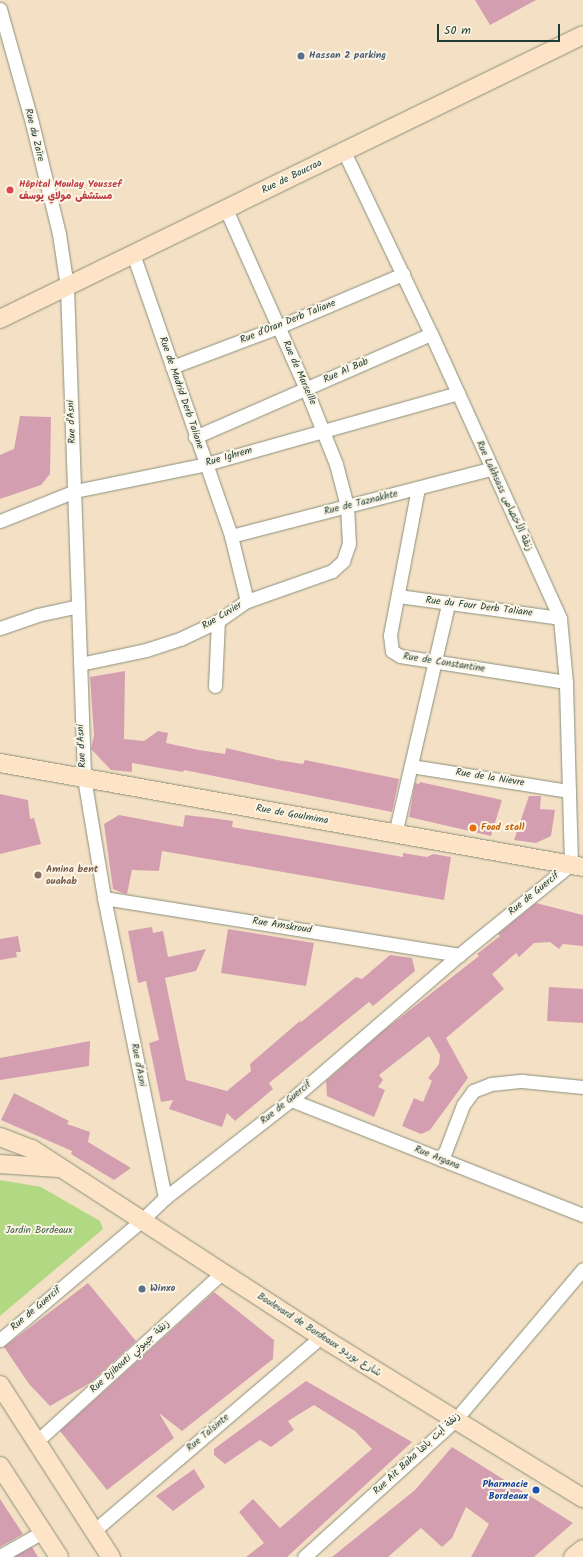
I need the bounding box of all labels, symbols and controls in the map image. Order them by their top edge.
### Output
scale bar [439,16,562,42]
text: 50 m [444,21,471,40]
place label: Hassan 2 parking [309,50,386,62]
marker: Hassan 2 parking [296,51,306,61]
street label: Rue du Zaïre [22,107,46,163]
street label: Rue de Boucraa [260,157,324,197]
place label: Hôpital Moulay Youssef مستشفى مولاي يوسف [19,178,122,202]
marker: Hôpital Moulay Youssef مستشفى مولاي يوسف [4,184,16,196]
street label: Rue d'Oran Derb Taliane [238,297,338,347]
street label: Rue de Madrid Derb Taliane [156,335,206,451]
street label: Rue de Marseille [279,339,319,407]
street label: Rue Al Bab [322,356,370,386]
street label: Rue d'Asni [65,400,79,444]
street label: Rue Lakhsass زنقة الأخصاص [473,439,535,553]
street label: Rue Ighrem [204,445,254,469]
street label: Rue de Taznakhte [323,488,399,518]
street label: Rue du Four Derb Taliane [425,594,533,620]
street label: Rue Cuvier [200,599,244,633]
street label: Rue de Constantine [402,651,486,675]
street label: Rue d'Asni [75,724,89,768]
street label: Rue de la Nievre [455,767,525,789]
street label: Rue de Goulmima [255,803,329,827]
place label: Food stall [481,822,524,834]
marker: Food stall [468,823,478,833]
place label: Amina bent ouahab [46,863,98,886]
marker: Amina bent ouahab [33,870,43,880]
street label: Rue de Guercif [506,870,562,918]
street label: Rue Amskroud [252,915,312,937]
street label: Rue d'Asni [128,1042,148,1088]
street label: Rue de Guercif [258,1079,314,1127]
street label: Rue Argana [412,1143,462,1173]
park label: Jardin Bordeaux [6,1225,72,1237]
place label: Winxo [150,1283,175,1295]
street label: Rue de Guercif [8,1284,64,1334]
marker: Winxo [137,1284,147,1294]
street label: Boulevard de Bordeaux شارع بوردو [255,1290,383,1380]
street label: Rue Djibouti زنقة جيبوتي [88,1318,172,1396]
street label: Rue Ait Baha زنقة أيت باها [371,1411,463,1497]
street label: Rue Talsinte [184,1412,232,1454]
place label: Pharmacie Bordeaux [483,1478,528,1502]
marker: Pharmacie Bordeaux [531,1485,541,1495]

